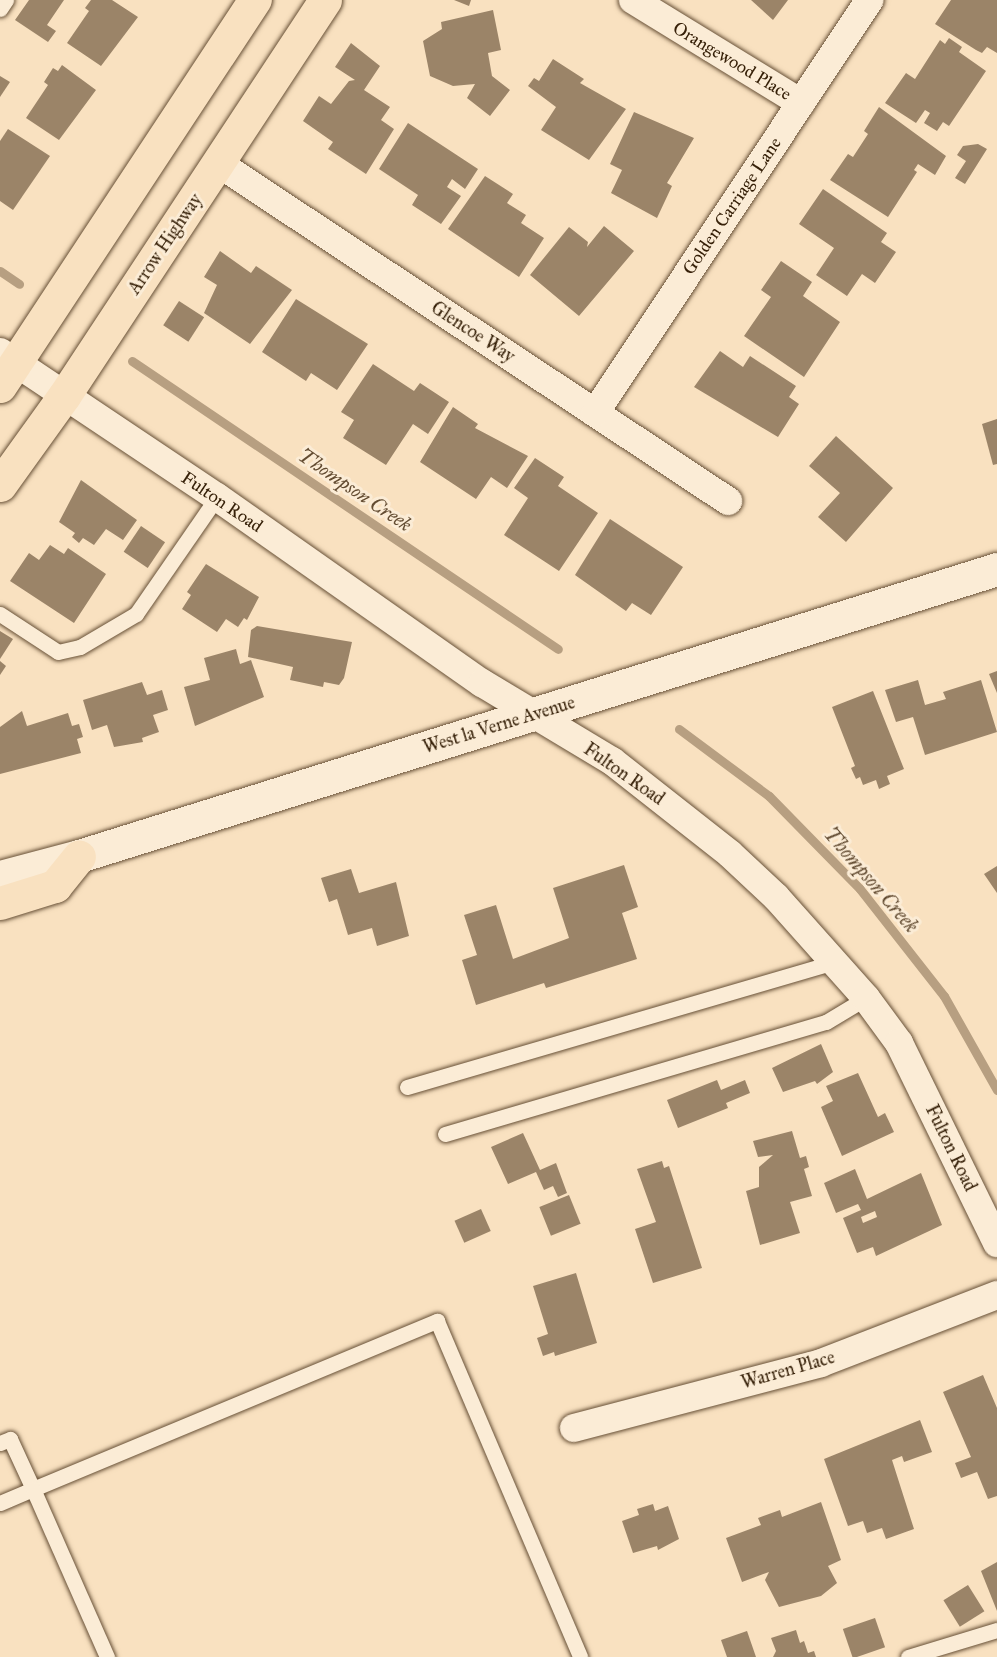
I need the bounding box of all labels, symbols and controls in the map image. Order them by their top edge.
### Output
street label: Orangewood Place [669,17,795,105]
street label: Golden Carriage Lane [678,133,786,279]
street label: Arrow Highway [123,190,207,298]
street label: Glencoe Way [427,297,519,367]
water label: Thompson Creek [294,443,416,537]
street label: Fulton Road [177,467,267,537]
street label: West la Verne Avenue [420,692,578,758]
street label: Fulton Road [580,738,668,810]
water label: Thompson Creek [819,822,923,938]
street label: Fulton Road [921,1101,981,1195]
street label: Warren Place [739,1346,837,1394]

